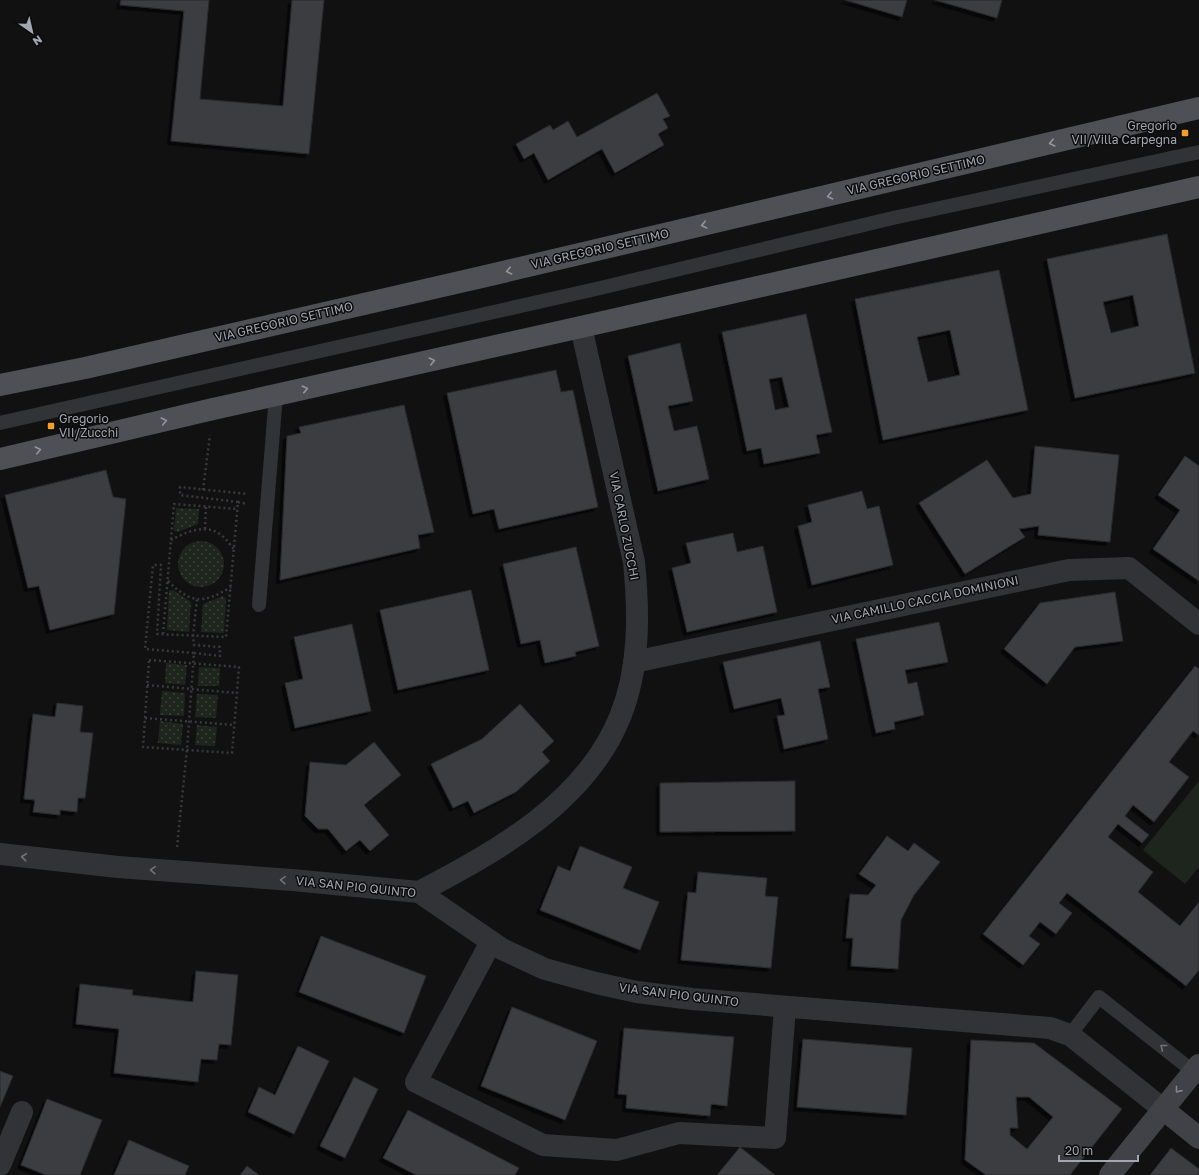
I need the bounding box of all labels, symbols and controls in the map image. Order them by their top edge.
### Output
north arrow [12,12,52,52]
text: N [31,33,45,48]
place label: Gregorio VII/Villa Carpegna [1071,118,1177,147]
marker: Gregorio VII/Villa Carpegna [1180,128,1190,138]
one-way arrow [1049,139,1055,147]
street label: VIA GREGORIO SETTIMO [845,151,987,198]
one-way arrow [827,191,833,199]
one-way arrow [700,221,707,229]
street label: VIA GREGORIO SETTIMO [529,225,671,272]
one-way arrow [506,266,512,274]
street label: VIA GREGORIO SETTIMO [213,298,355,345]
one-way arrow [429,357,435,365]
one-way arrow [302,385,308,393]
place label: Gregorio VII/Zucchi [59,411,118,440]
one-way arrow [161,417,168,425]
marker: Gregorio VII/Zucchi [46,421,56,431]
one-way arrow [35,447,41,455]
street label: VIA CARLO ZUCCHI [607,470,642,582]
street label: VIA CAMILLO CACCIA DOMINIONI [830,572,1020,627]
one-way arrow [21,852,27,861]
one-way arrow [150,865,156,874]
street label: VIA SAN PIO QUINTO [295,873,417,900]
one-way arrow [280,875,286,884]
street label: VIA SAN PIO QUINTO [618,980,740,1009]
one-way arrow [1161,1045,1168,1052]
one-way arrow [1176,1086,1183,1093]
scale bar [1059,1137,1138,1163]
text: 20 m [1065,1143,1093,1158]

